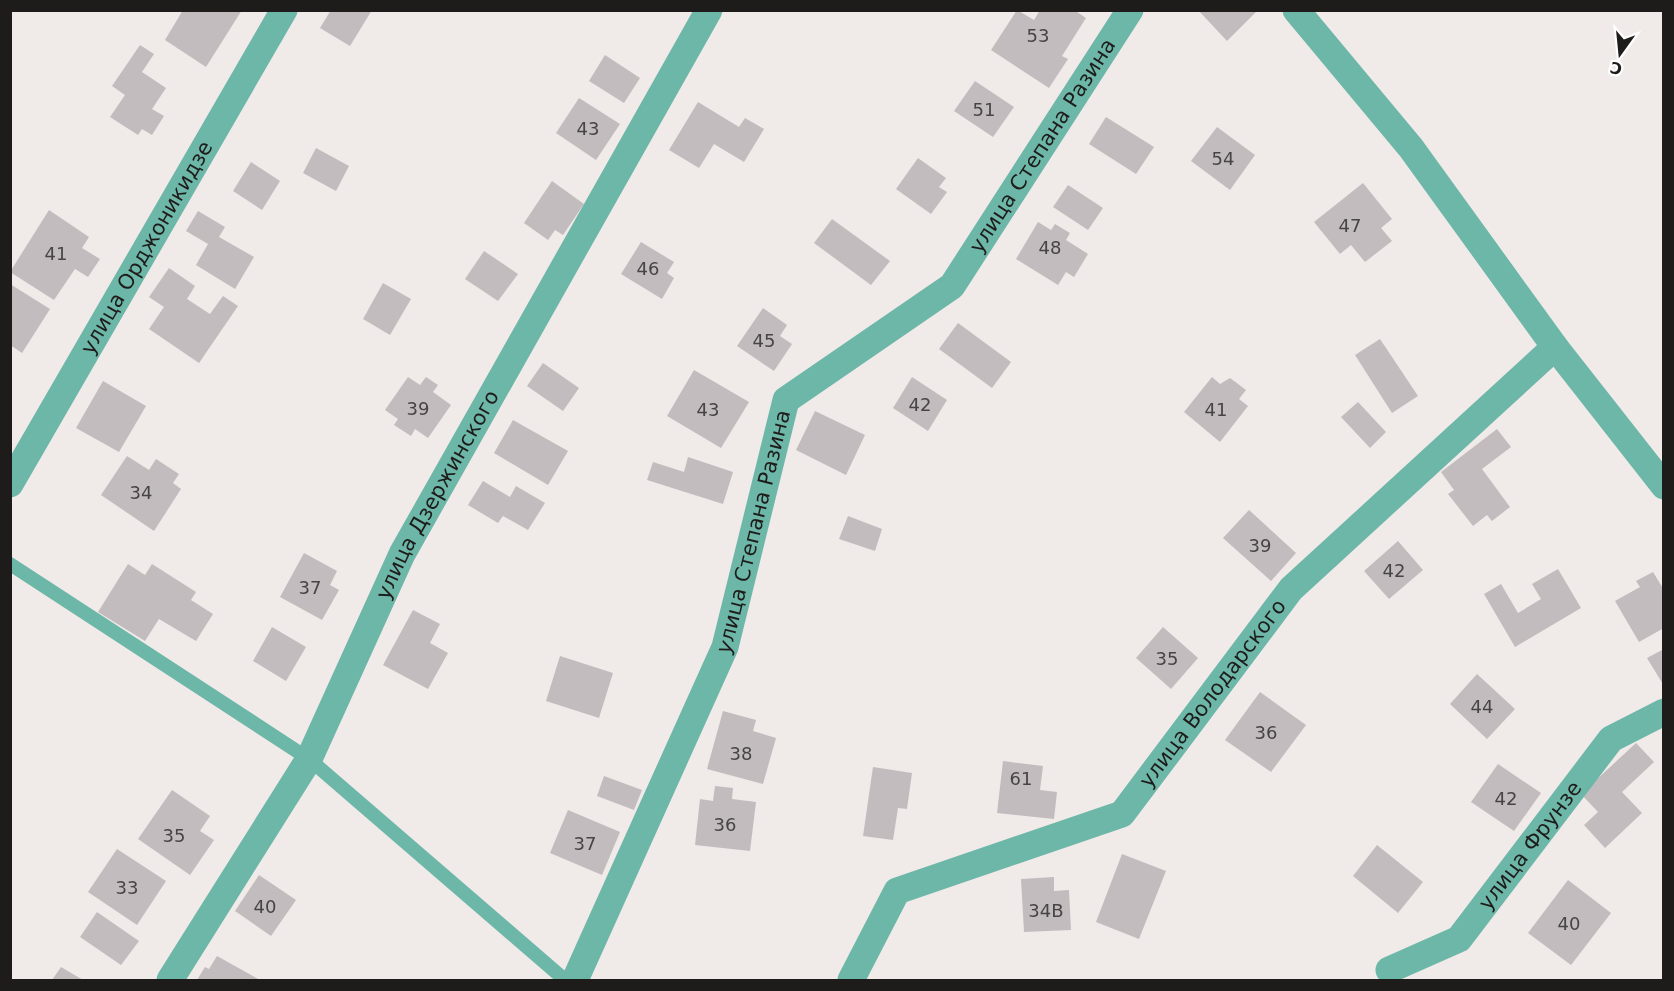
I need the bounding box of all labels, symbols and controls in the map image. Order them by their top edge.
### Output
north arrow [1590,24,1650,84]
house number: 53 [1027,25,1049,46]
street label: улица Степана Разина [965,34,1120,257]
text: С [1608,57,1624,79]
house number: 51 [973,99,995,120]
house number: 43 [577,118,599,139]
street label: улица Орджоникидзе [76,137,218,358]
house number: 54 [1212,148,1234,169]
house number: 47 [1339,215,1361,236]
house number: 48 [1039,237,1061,258]
house number: 41 [45,243,67,264]
house number: 46 [637,258,659,279]
house number: 45 [753,330,775,351]
street label: улица Дзержинского [371,386,504,603]
house number: 42 [909,394,931,415]
house number: 39 [407,398,429,419]
house number: 43 [697,399,719,420]
house number: 41 [1205,399,1227,420]
street label: улица Степана Разина [711,407,795,658]
house number: 34 [130,482,152,503]
house number: 39 [1249,535,1271,556]
house number: 42 [1383,560,1405,581]
house number: 37 [299,577,321,598]
street label: улица Володарского [1134,595,1291,792]
house number: 35 [1156,648,1178,669]
house number: 44 [1471,696,1493,717]
house number: 36 [1255,722,1277,743]
house number: 38 [730,743,752,764]
house number: 61 [1010,768,1032,789]
street label: улица Фрунзе [1474,777,1587,914]
house number: 42 [1495,788,1517,809]
house number: 36 [714,814,736,835]
house number: 35 [163,825,185,846]
house number: 37 [574,833,596,854]
house number: 33 [116,877,138,898]
house number: 40 [254,896,276,917]
house number: 34В [1028,900,1064,921]
house number: 40 [1558,913,1580,934]

